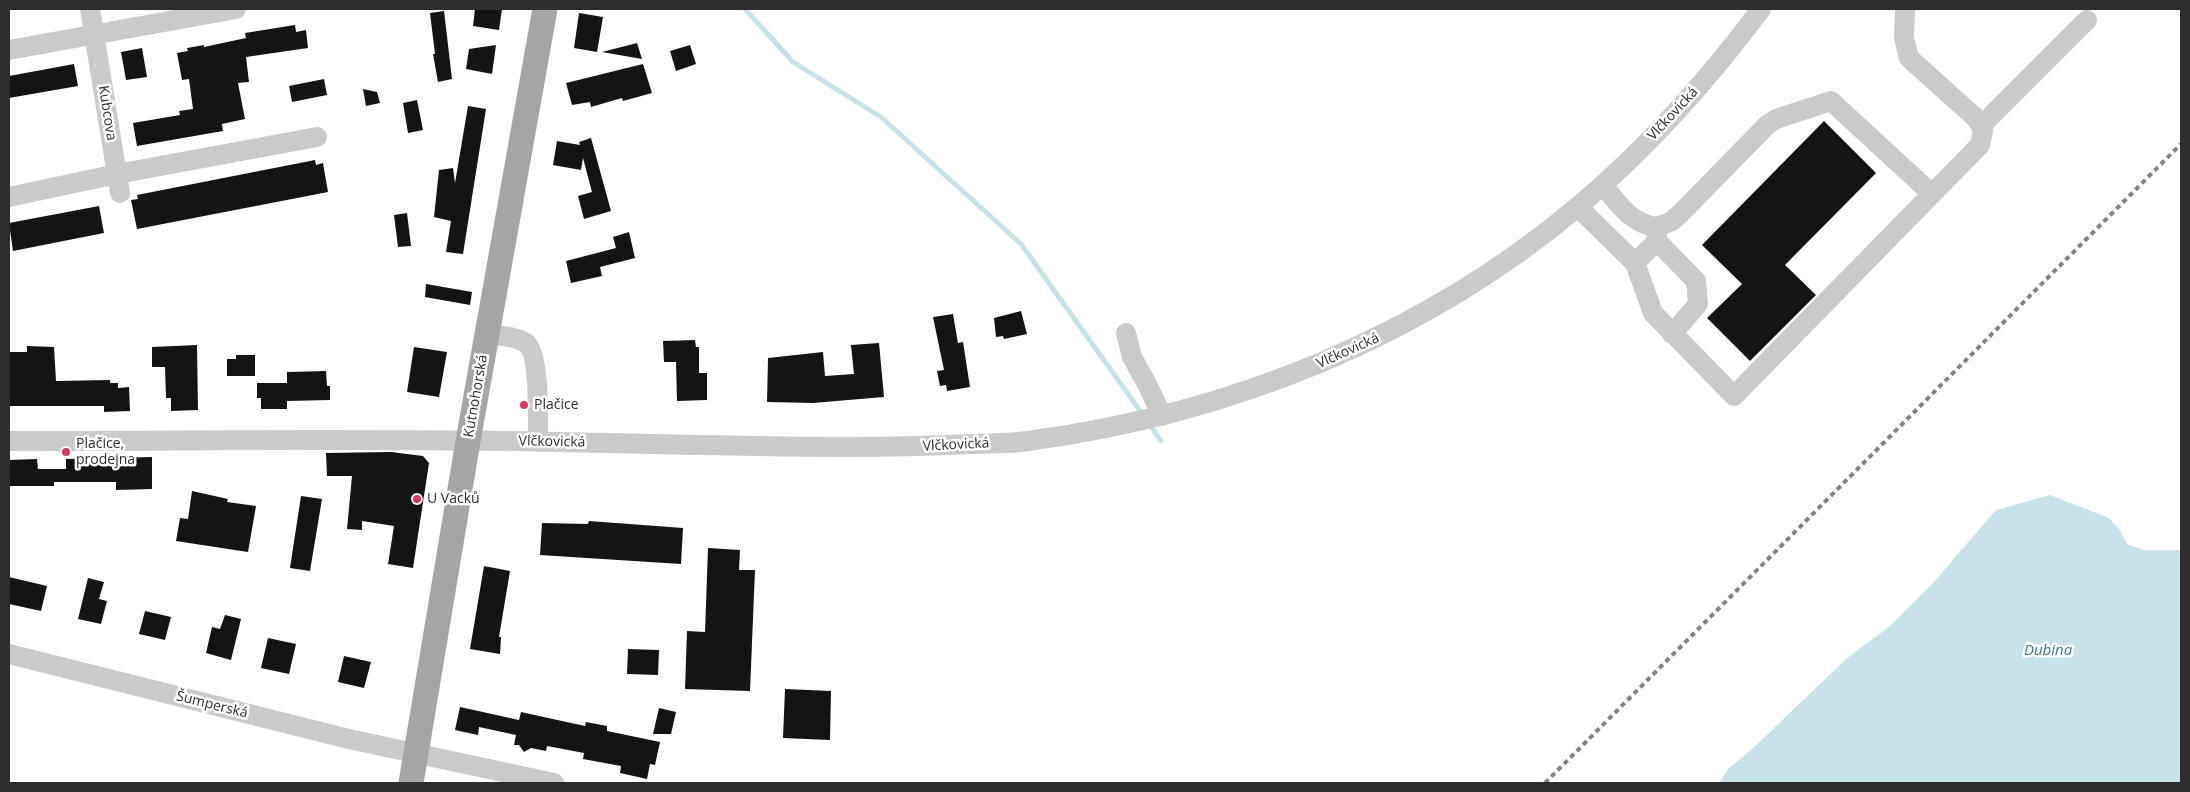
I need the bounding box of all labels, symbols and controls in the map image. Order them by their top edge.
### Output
street label: Kubcova [94,84,120,142]
street label: Vlčkovická [1644,84,1702,144]
street label: Vlčkovická [1314,330,1382,372]
street label: Kutnohorská [460,353,492,439]
place label: Plačice [534,397,579,413]
marker: Plačice [518,399,530,411]
street label: Vlčkovická [518,433,586,451]
street label: Vlčkovická [922,435,990,455]
place label: Plačice, prodejna [76,436,135,468]
marker: Plačice, prodejna [60,446,72,458]
place label: U Vacků [427,491,480,507]
marker: U Vacků [411,493,423,505]
water label: Dubina [2024,642,2072,660]
street label: Šumperská [174,688,250,722]

